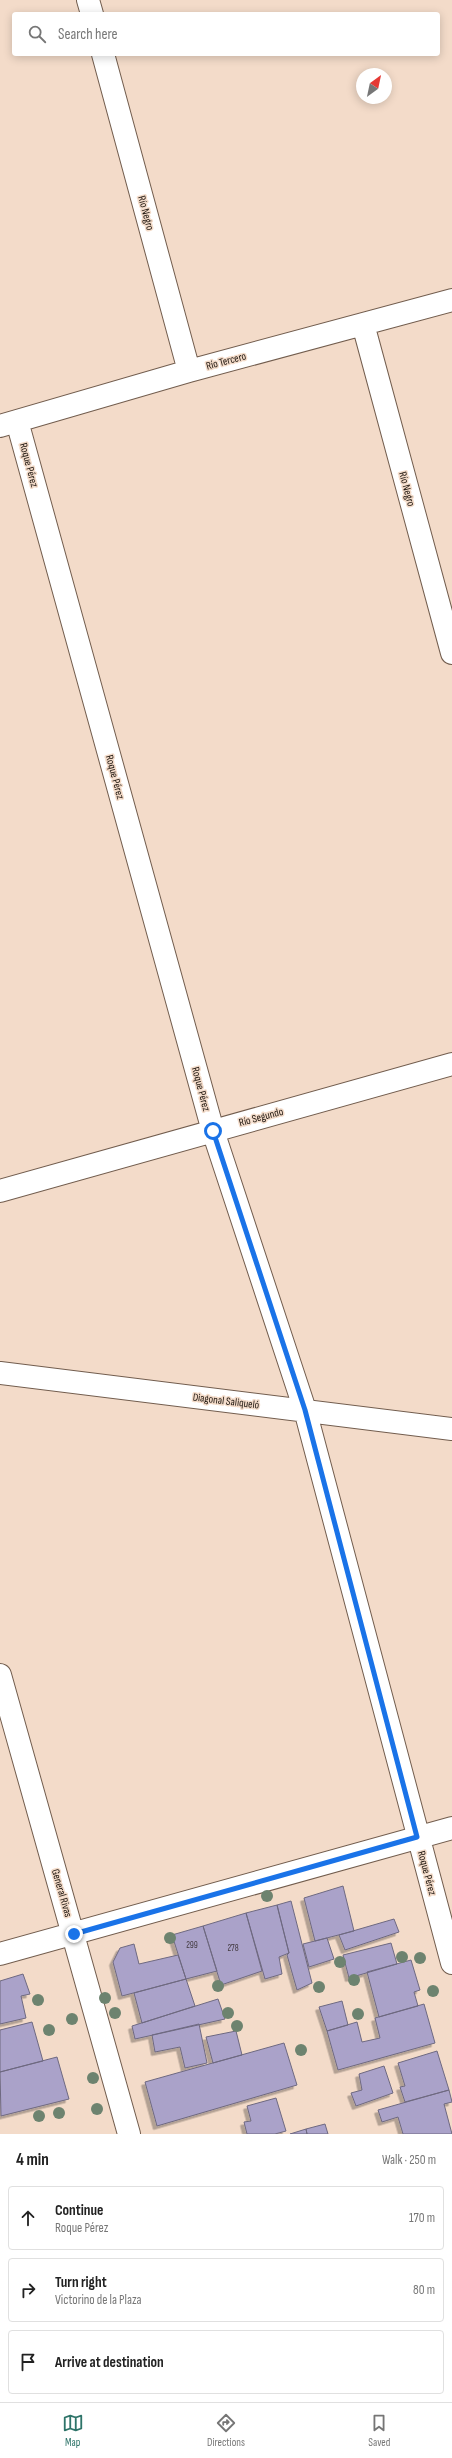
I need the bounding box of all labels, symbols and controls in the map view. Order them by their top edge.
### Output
search box [12,12,440,56]
icon: search [26,23,48,45]
text: Search here [58,25,118,44]
north arrow [356,68,392,104]
street label: Río Negro [135,194,157,232]
street label: Río Tercero [205,349,248,373]
street label: Roque Pérez [17,441,41,489]
street label: Río Negro [396,470,418,508]
street label: Roque Pérez [103,753,127,801]
street label: Roque Pérez [189,1065,213,1113]
street label: Río Segundo [237,1105,285,1129]
route start [204,1122,222,1140]
street label: Diagonal Saliqueló [192,1390,260,1412]
street label: Roque Pérez [415,1849,439,1897]
street label: General Rivas [49,1867,75,1919]
route end [65,1925,83,1943]
house number: 299 [186,1940,198,1951]
house number: 278 [227,1943,239,1954]
text: 4 min [16,2150,49,2170]
text: Walk · 250 m [382,2152,436,2168]
text: Continue [55,2201,104,2220]
icon: ahead [17,2207,39,2229]
text: 170 m [409,2210,435,2226]
text: Roque Pérez [55,2220,109,2236]
text: Turn right [55,2273,107,2292]
icon: right [17,2279,39,2301]
text: 80 m [413,2282,435,2298]
text: Victorino de la Plaza [55,2292,142,2308]
icon: arrive [17,2351,39,2373]
text: Arrive at destination [55,2353,164,2372]
tab: Map [62,2412,84,2449]
tab: Directions [207,2412,245,2449]
tab: Saved [368,2412,390,2449]

